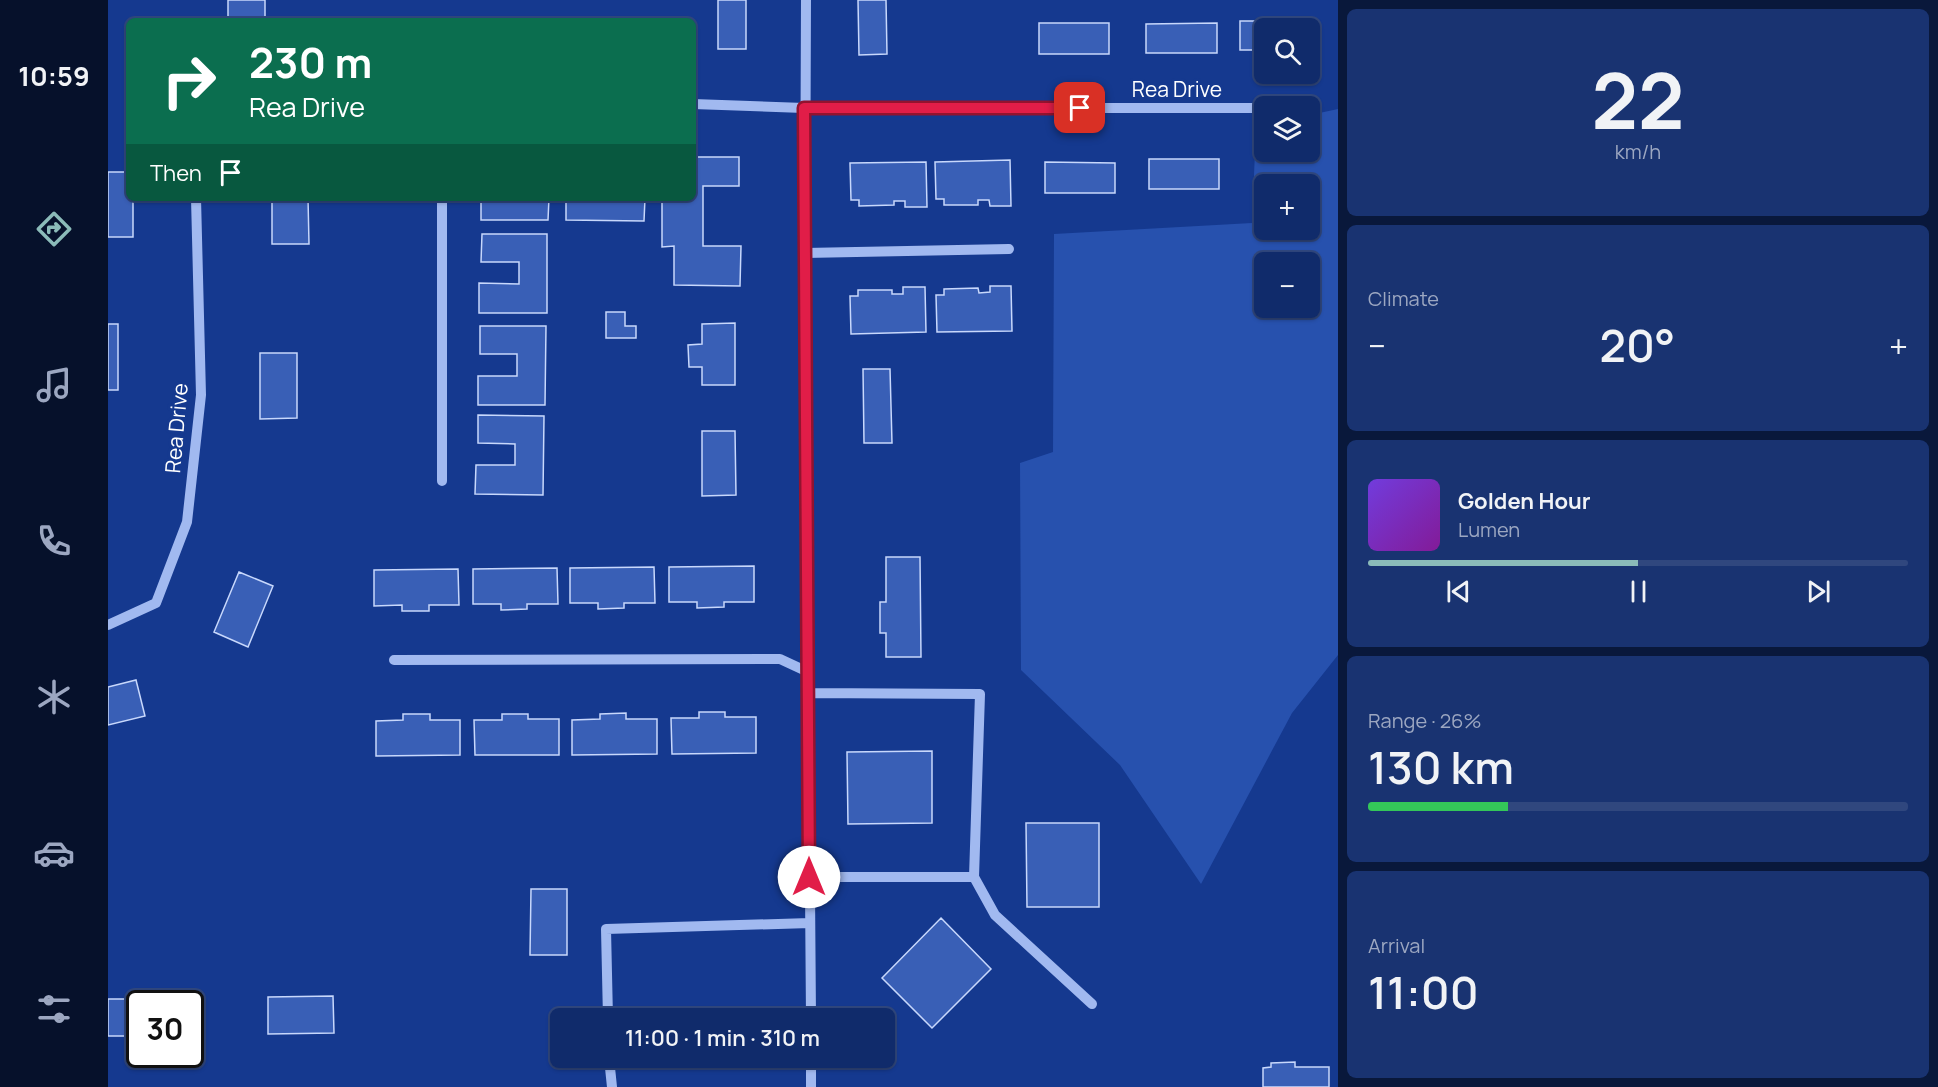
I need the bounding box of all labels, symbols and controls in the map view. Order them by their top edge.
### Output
map controls [1254,18,1320,318]
button: search [1254,18,1320,84]
text: 230 m [249,33,372,91]
icon: right [150,42,228,120]
text: 22 [1592,46,1684,152]
text: 10:59 [18,57,90,94]
street label: Rea Drive [1132,75,1222,103]
pin [1054,82,1105,133]
text: Rea Drive [249,88,365,125]
icon: arrive [1063,91,1096,124]
button: layers [1254,96,1320,162]
text: km/h [1615,138,1661,165]
icon: arrive [214,156,247,189]
text: Then [150,158,202,188]
button: + [1254,174,1320,240]
icon: directions [33,208,75,250]
button: − [1254,252,1320,318]
text: Climate [1368,285,1439,312]
text: 20° [1600,314,1675,376]
text: − [1368,323,1386,368]
text: + [1889,323,1908,368]
icon: music [33,364,75,406]
street label: Rea Drive [158,382,194,474]
text: Golden Hour [1458,486,1591,516]
text: Lumen [1458,516,1520,543]
icon: phone [33,520,75,562]
icon: previous [1442,575,1475,608]
icon: pause [1622,575,1655,608]
icon: next [1802,575,1835,608]
icon: climate [33,676,75,718]
text: Range · 26% [1368,707,1482,734]
text: 130 km [1368,736,1514,798]
icon: car [33,832,75,874]
position arrow [777,845,841,909]
text: Arrival [1368,932,1425,959]
text: 11:00 [1368,961,1479,1023]
icon: filters [33,988,75,1030]
speed limit sign: 30 [126,990,204,1068]
text: 11:00 · 1 min · 310 m [625,1023,820,1053]

